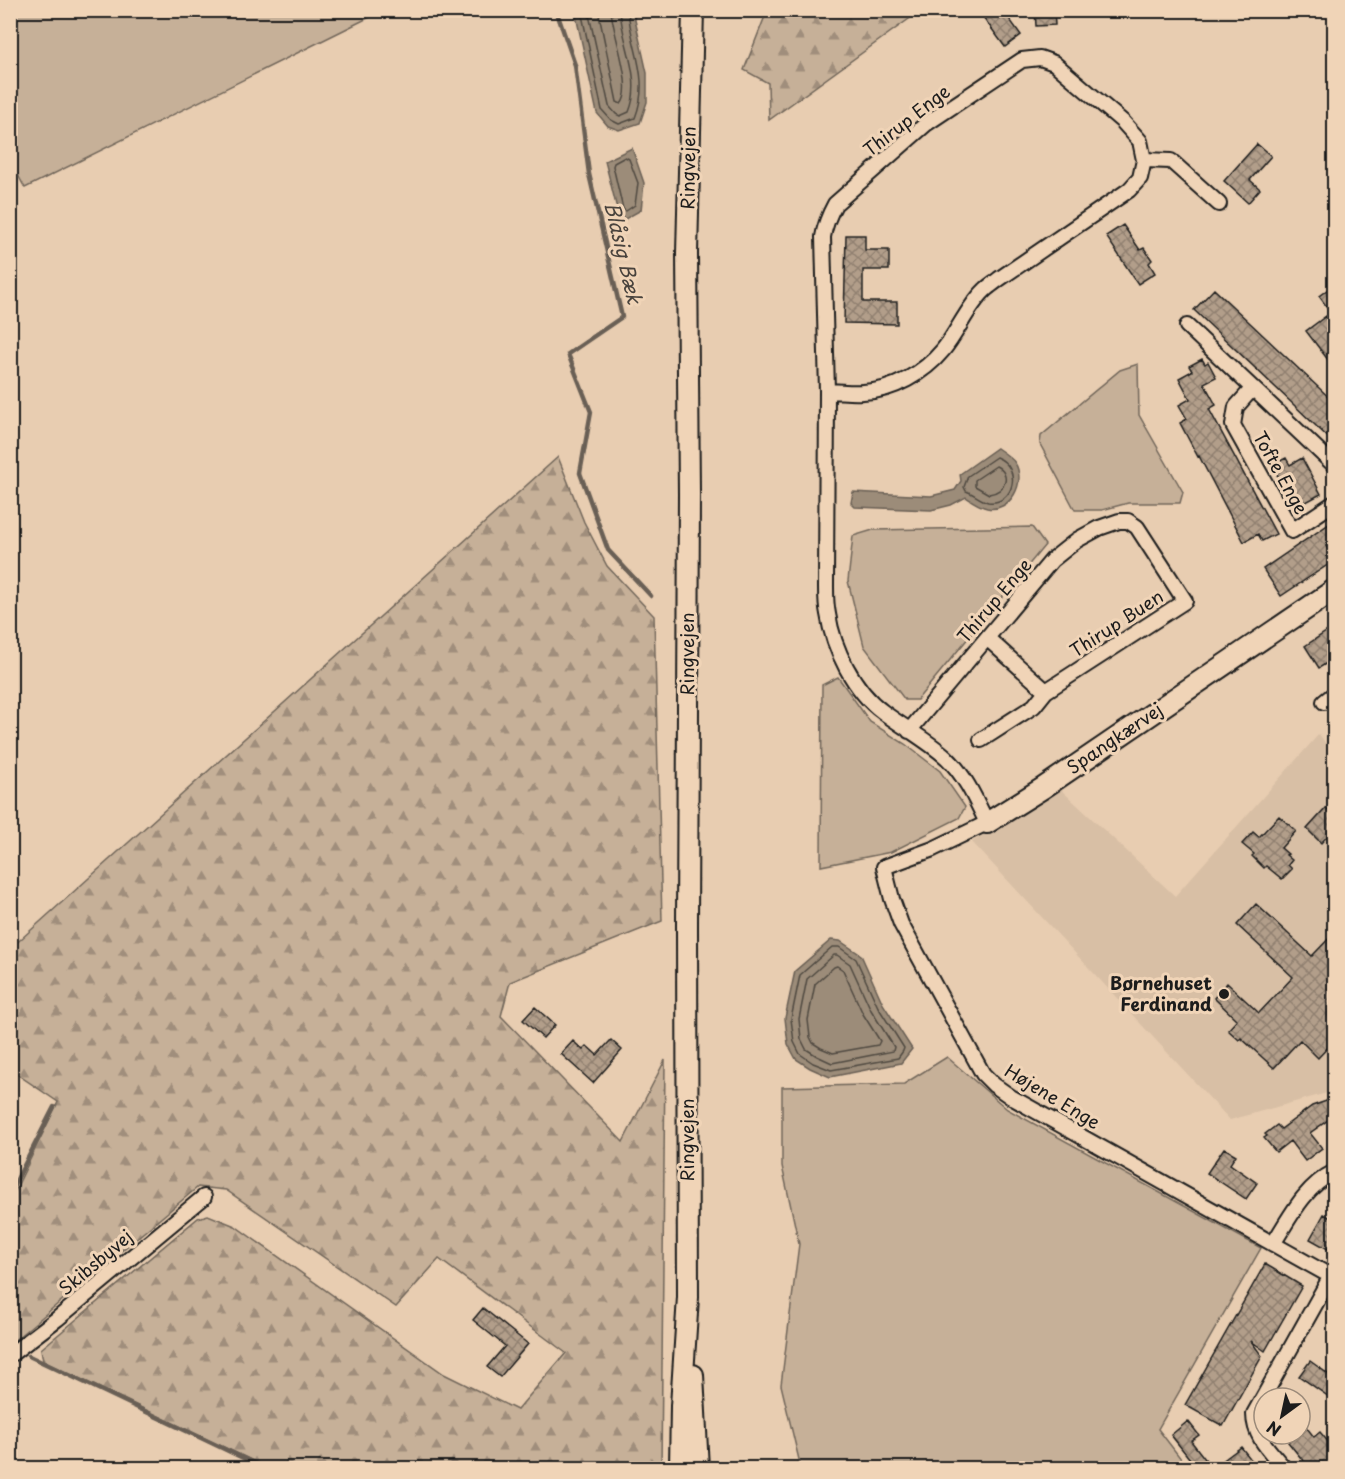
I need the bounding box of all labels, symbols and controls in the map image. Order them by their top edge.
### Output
street label: Thirup Enge [857,77,955,162]
street label: Ringvejen [673,126,702,210]
water label: Blåsig Bæk [598,199,651,308]
street label: Tofte Enge [1247,426,1315,519]
street label: Thirup Enge [950,552,1038,648]
street label: Thirup Buen [1064,582,1168,663]
street label: Ringvejen [673,612,700,696]
street label: Spangkærvej [1061,696,1168,780]
place label: Børnehuset Ferdinand [1110,969,1212,1017]
marker: Børnehuset Ferdinand [1217,987,1231,1001]
street label: Højene Enge [1000,1057,1106,1135]
street label: Ringvejen [673,1098,700,1182]
street label: Skibsbyvej [52,1223,138,1301]
north arrow [1252,1386,1312,1446]
text: N [1261,1416,1285,1443]

